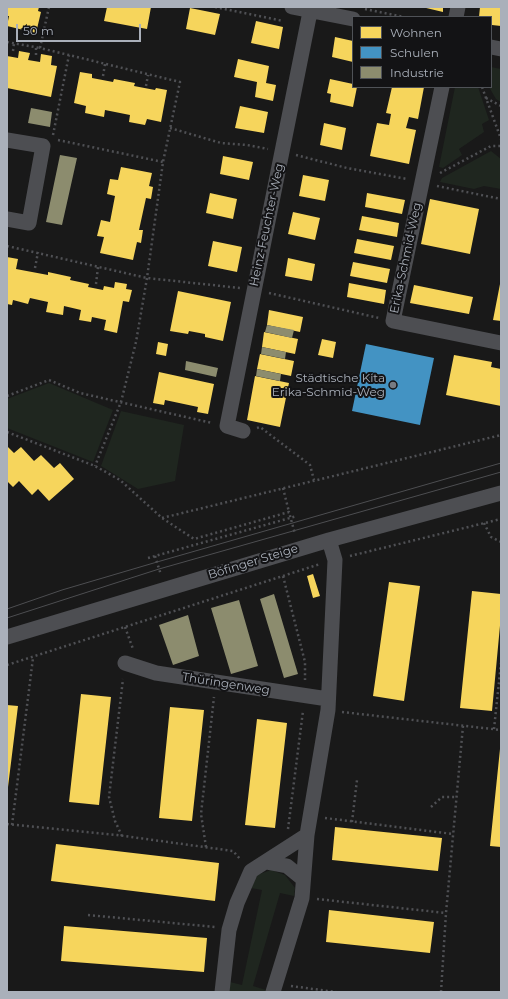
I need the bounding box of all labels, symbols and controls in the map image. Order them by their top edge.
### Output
scale bar [18,16,143,42]
legend [352,16,492,88]
text: 50 m [23,23,54,38]
text: Wohnen [390,25,442,40]
text: Schulen [390,45,439,60]
text: Industrie [390,65,444,80]
street label: Heinz-Feuchter-Weg [247,162,287,288]
street label: Erika-Schmid-Weg [387,201,425,315]
place label: Städtische Kita Erika-Schmid-Weg [272,371,385,399]
marker: Städtische Kita Erika-Schmid-Weg [388,380,398,390]
street label: Böfinger Steige [206,541,300,583]
street label: Thüringenweg [181,670,271,698]

